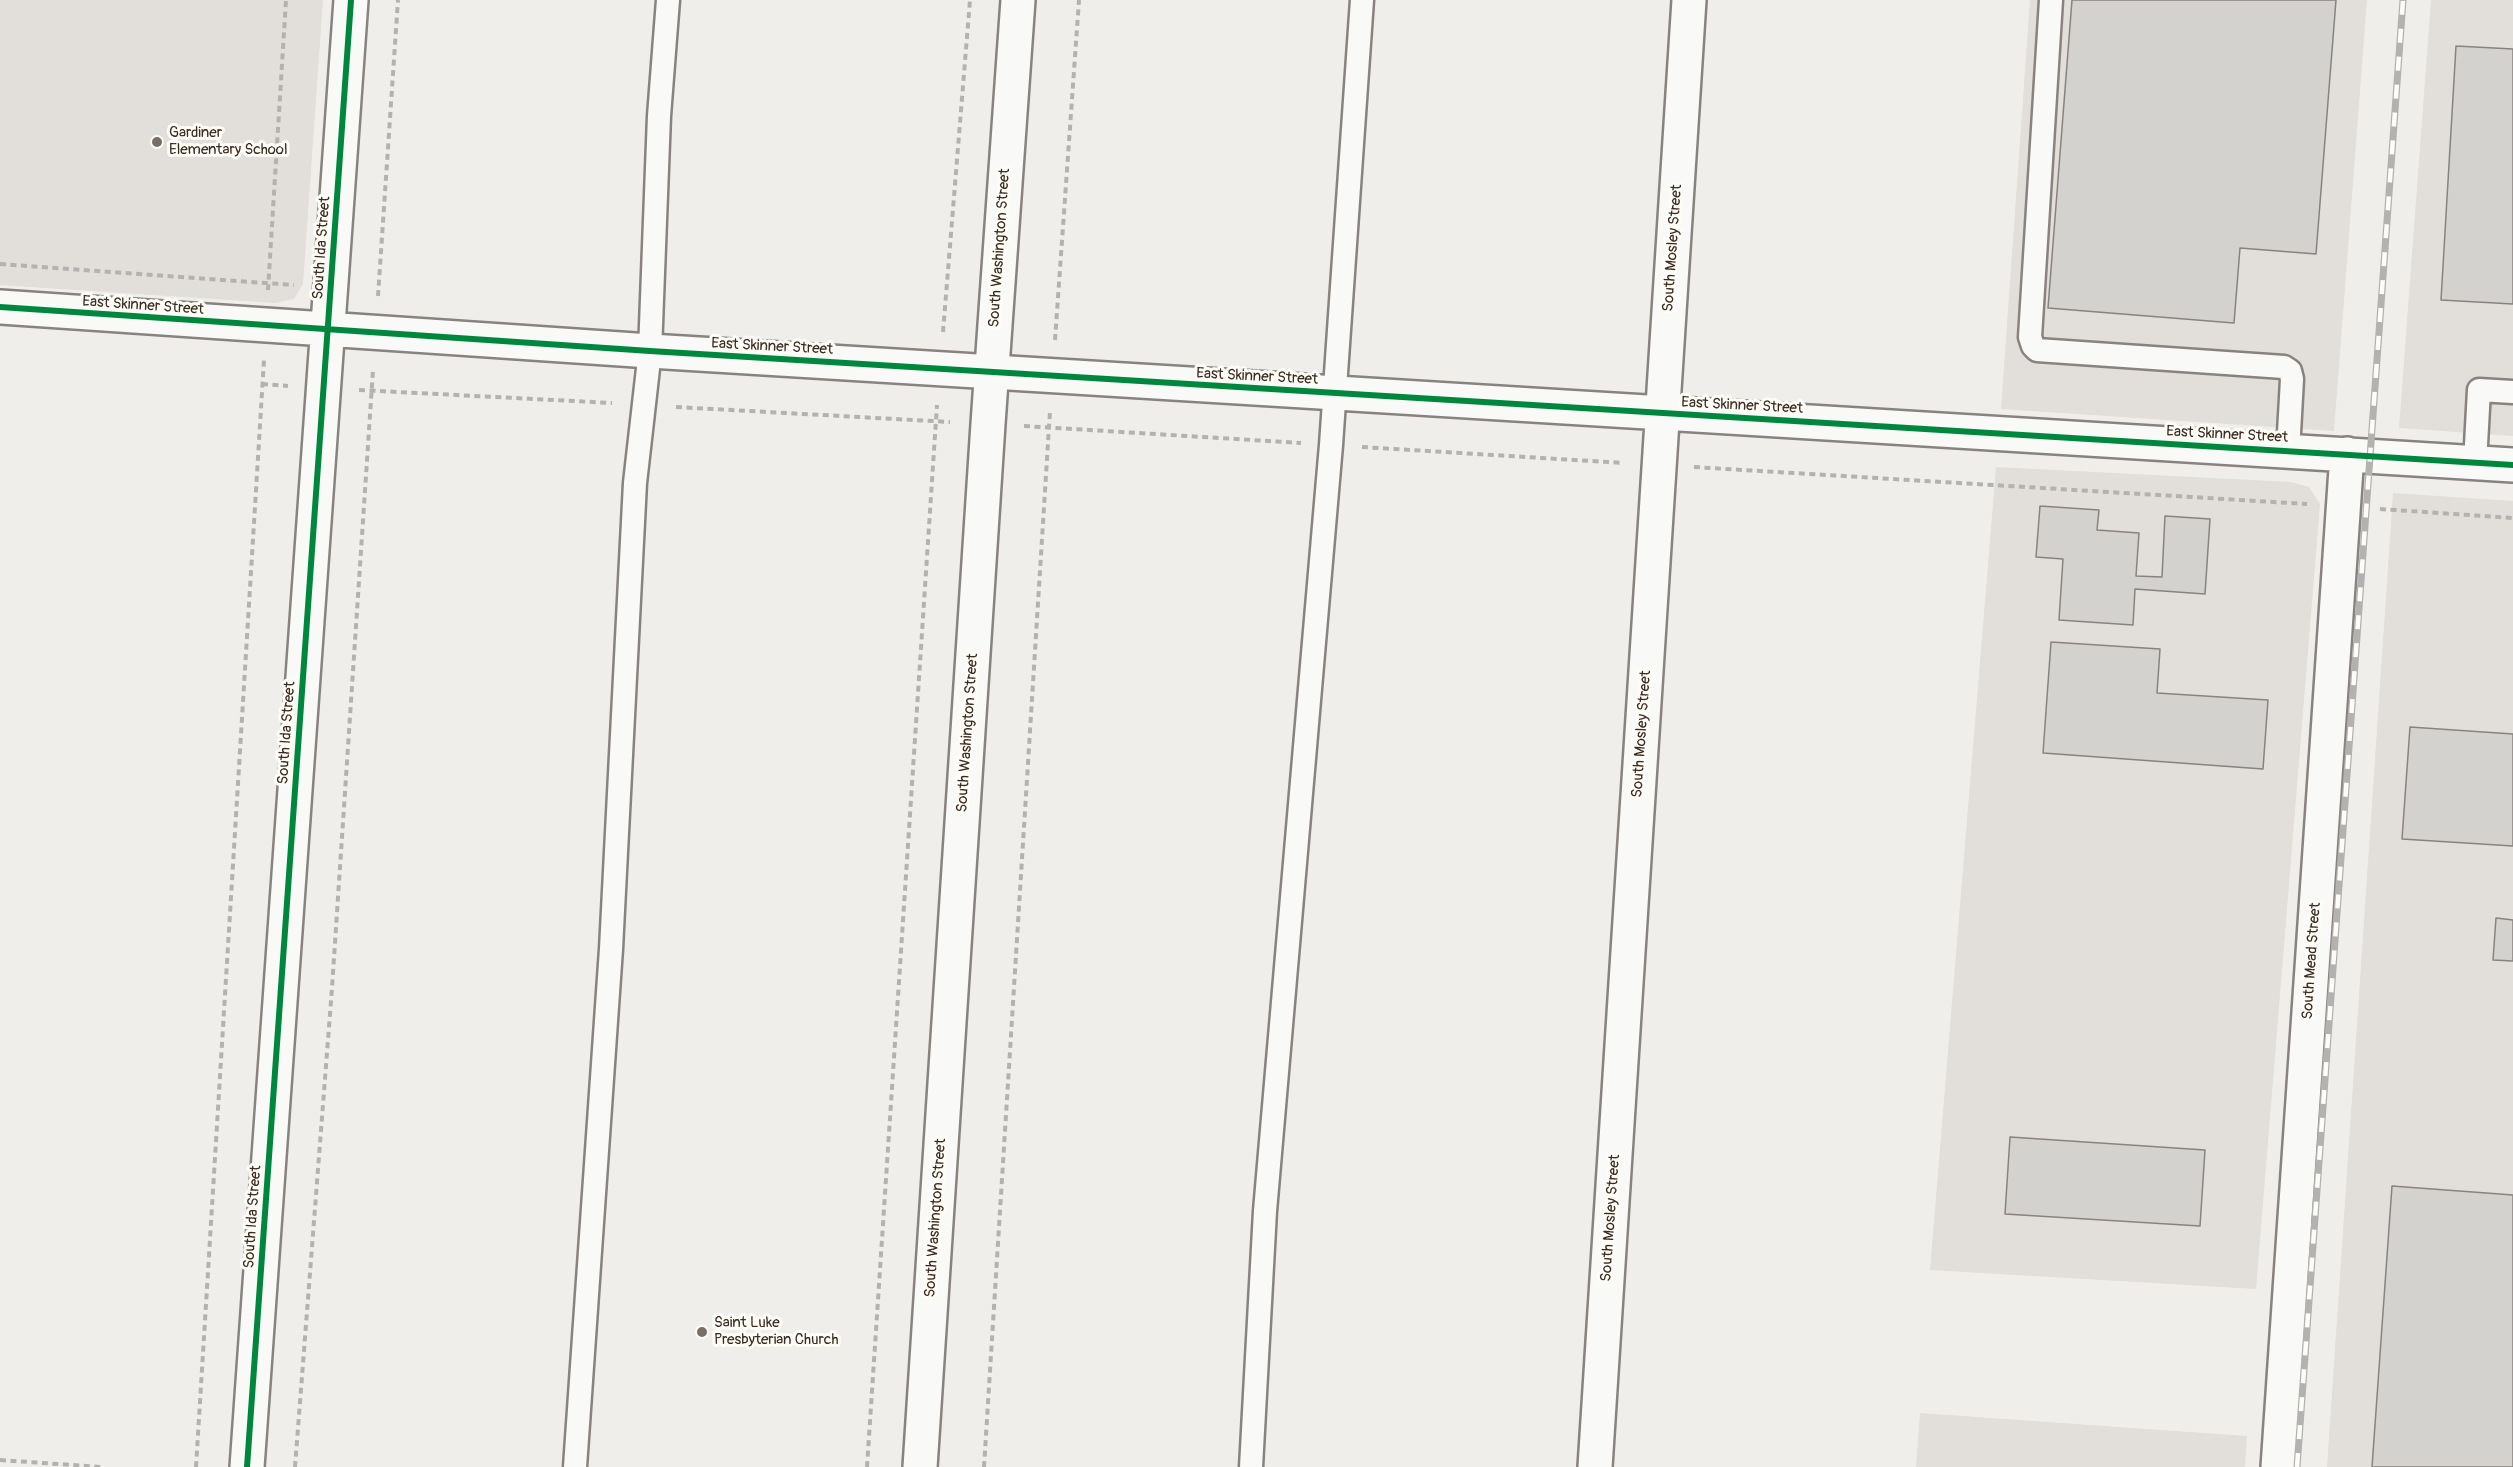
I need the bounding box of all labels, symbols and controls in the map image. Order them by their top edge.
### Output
place label: Gardiner Elementary School [169,124,287,159]
marker: Gardiner Elementary School [150,135,164,149]
street label: South Washington Street [985,168,1015,328]
street label: South Mosley Street [1660,184,1686,312]
street label: South Ida Street [309,196,335,300]
street label: East Skinner Street [82,293,204,319]
street label: East Skinner Street [711,335,833,359]
street label: East Skinner Street [1196,365,1318,389]
street label: East Skinner Street [1681,394,1803,418]
street label: East Skinner Street [2166,423,2288,447]
street label: South Washington Street [953,653,983,813]
street label: South Mosley Street [1629,670,1655,798]
street label: South Ida Street [274,681,300,785]
street label: South Mead Street [2299,902,2325,1020]
street label: South Washington Street [921,1138,951,1298]
street label: South Mosley Street [1598,1154,1624,1282]
street label: South Ida Street [240,1165,266,1269]
place label: Saint Luke Presbyterian Church [714,1314,838,1349]
marker: Saint Luke Presbyterian Church [695,1325,709,1339]

